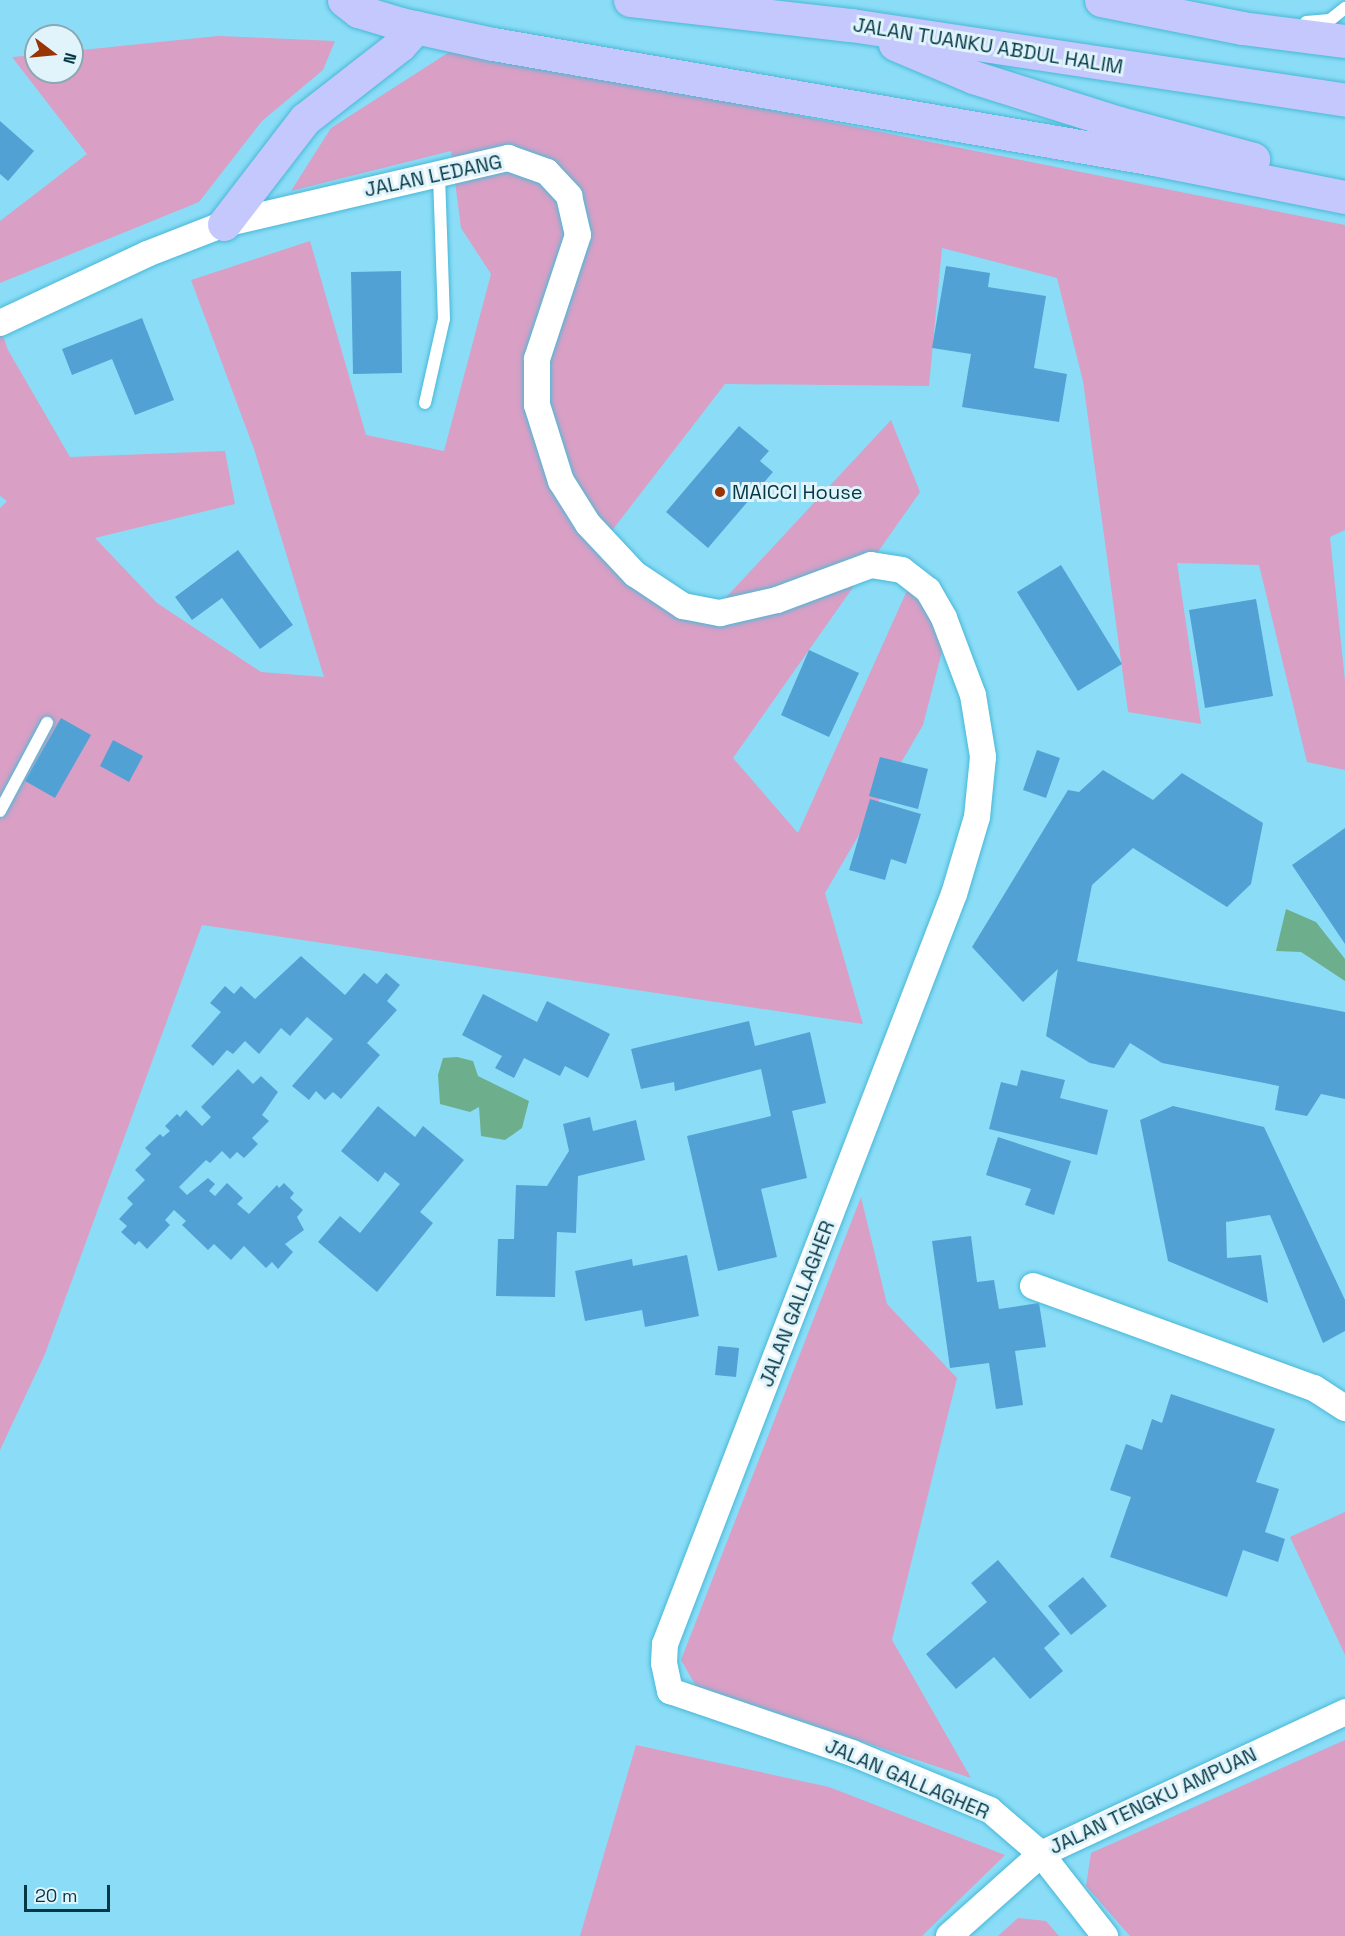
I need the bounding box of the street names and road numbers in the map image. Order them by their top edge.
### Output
street label: JALAN TUANKU ABDUL HALIM [851,13,1125,79]
street label: JALAN LEDANG [362,150,504,202]
street label: JALAN GALLAGHER [754,1218,840,1390]
street label: JALAN GALLAGHER [821,1734,993,1824]
street label: JALAN TENGKU AMPUAN [1045,1742,1261,1860]

